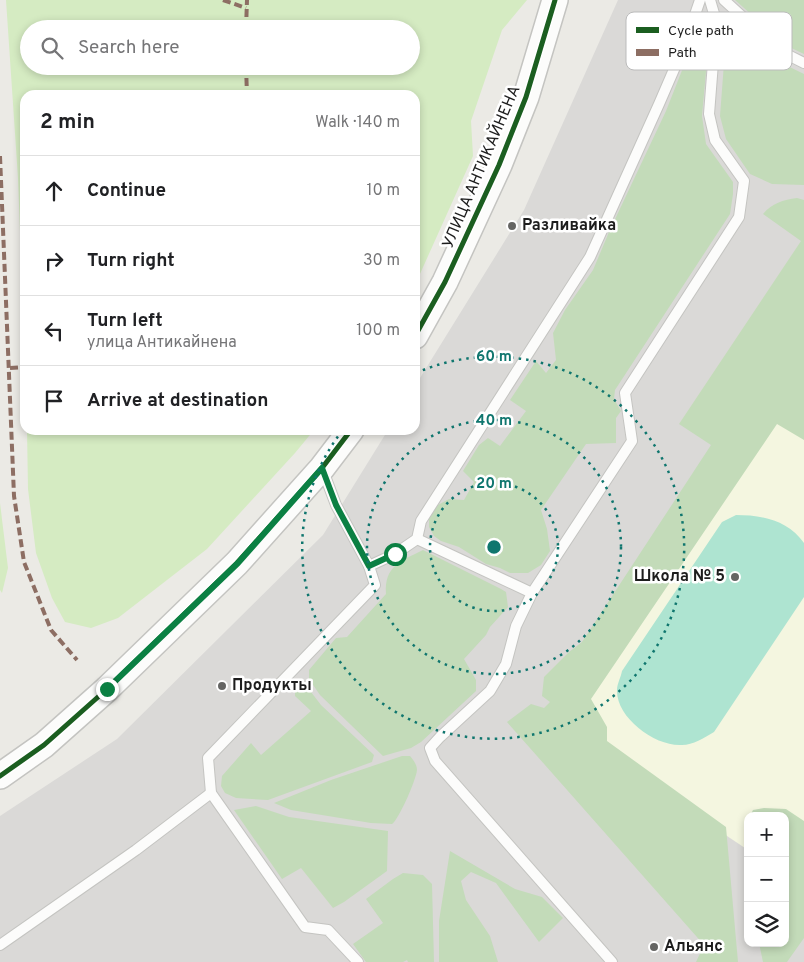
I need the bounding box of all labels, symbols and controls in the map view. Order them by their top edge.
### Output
legend [626,12,792,70]
search box [20,20,420,75]
text: Cycle path [668,23,734,40]
icon: search [38,34,66,62]
text: Search here [78,36,180,60]
text: Path [668,45,697,62]
street label: УЛИЦА АНТИКАЙНЕНА [437,82,525,252]
text: 2 min [40,109,95,136]
text: Walk · 140 m [315,113,400,133]
icon: ahead [40,177,68,205]
text: Continue [87,179,166,203]
text: 10 m [366,181,400,201]
place label: Разливайка [522,216,616,236]
marker: Разливайка [506,220,518,232]
icon: right [40,247,68,275]
text: Turn right [87,249,175,273]
text: 30 m [363,251,400,271]
text: Turn left [87,309,163,333]
icon: left [40,317,68,345]
text: 100 m [356,321,400,341]
text: улица Антикайнена [87,333,237,353]
text: 60 m [476,348,512,367]
icon: arrive [40,387,68,415]
text: Arrive at destination [87,389,268,413]
text: 40 m [476,412,512,431]
text: 20 m [476,475,512,494]
centre of rings [485,538,503,556]
route start [384,543,407,566]
place label: Школа № 5 [634,567,725,587]
marker: Школа № 5 [729,571,741,583]
place label: Продукты [232,676,312,696]
route end [96,678,119,701]
marker: Продукты [216,680,228,692]
map controls [744,812,789,947]
button: + [744,812,789,857]
button: − [744,857,789,902]
button: layers [744,902,789,947]
place label: Альянс [664,937,723,957]
marker: Альянс [648,941,660,953]

